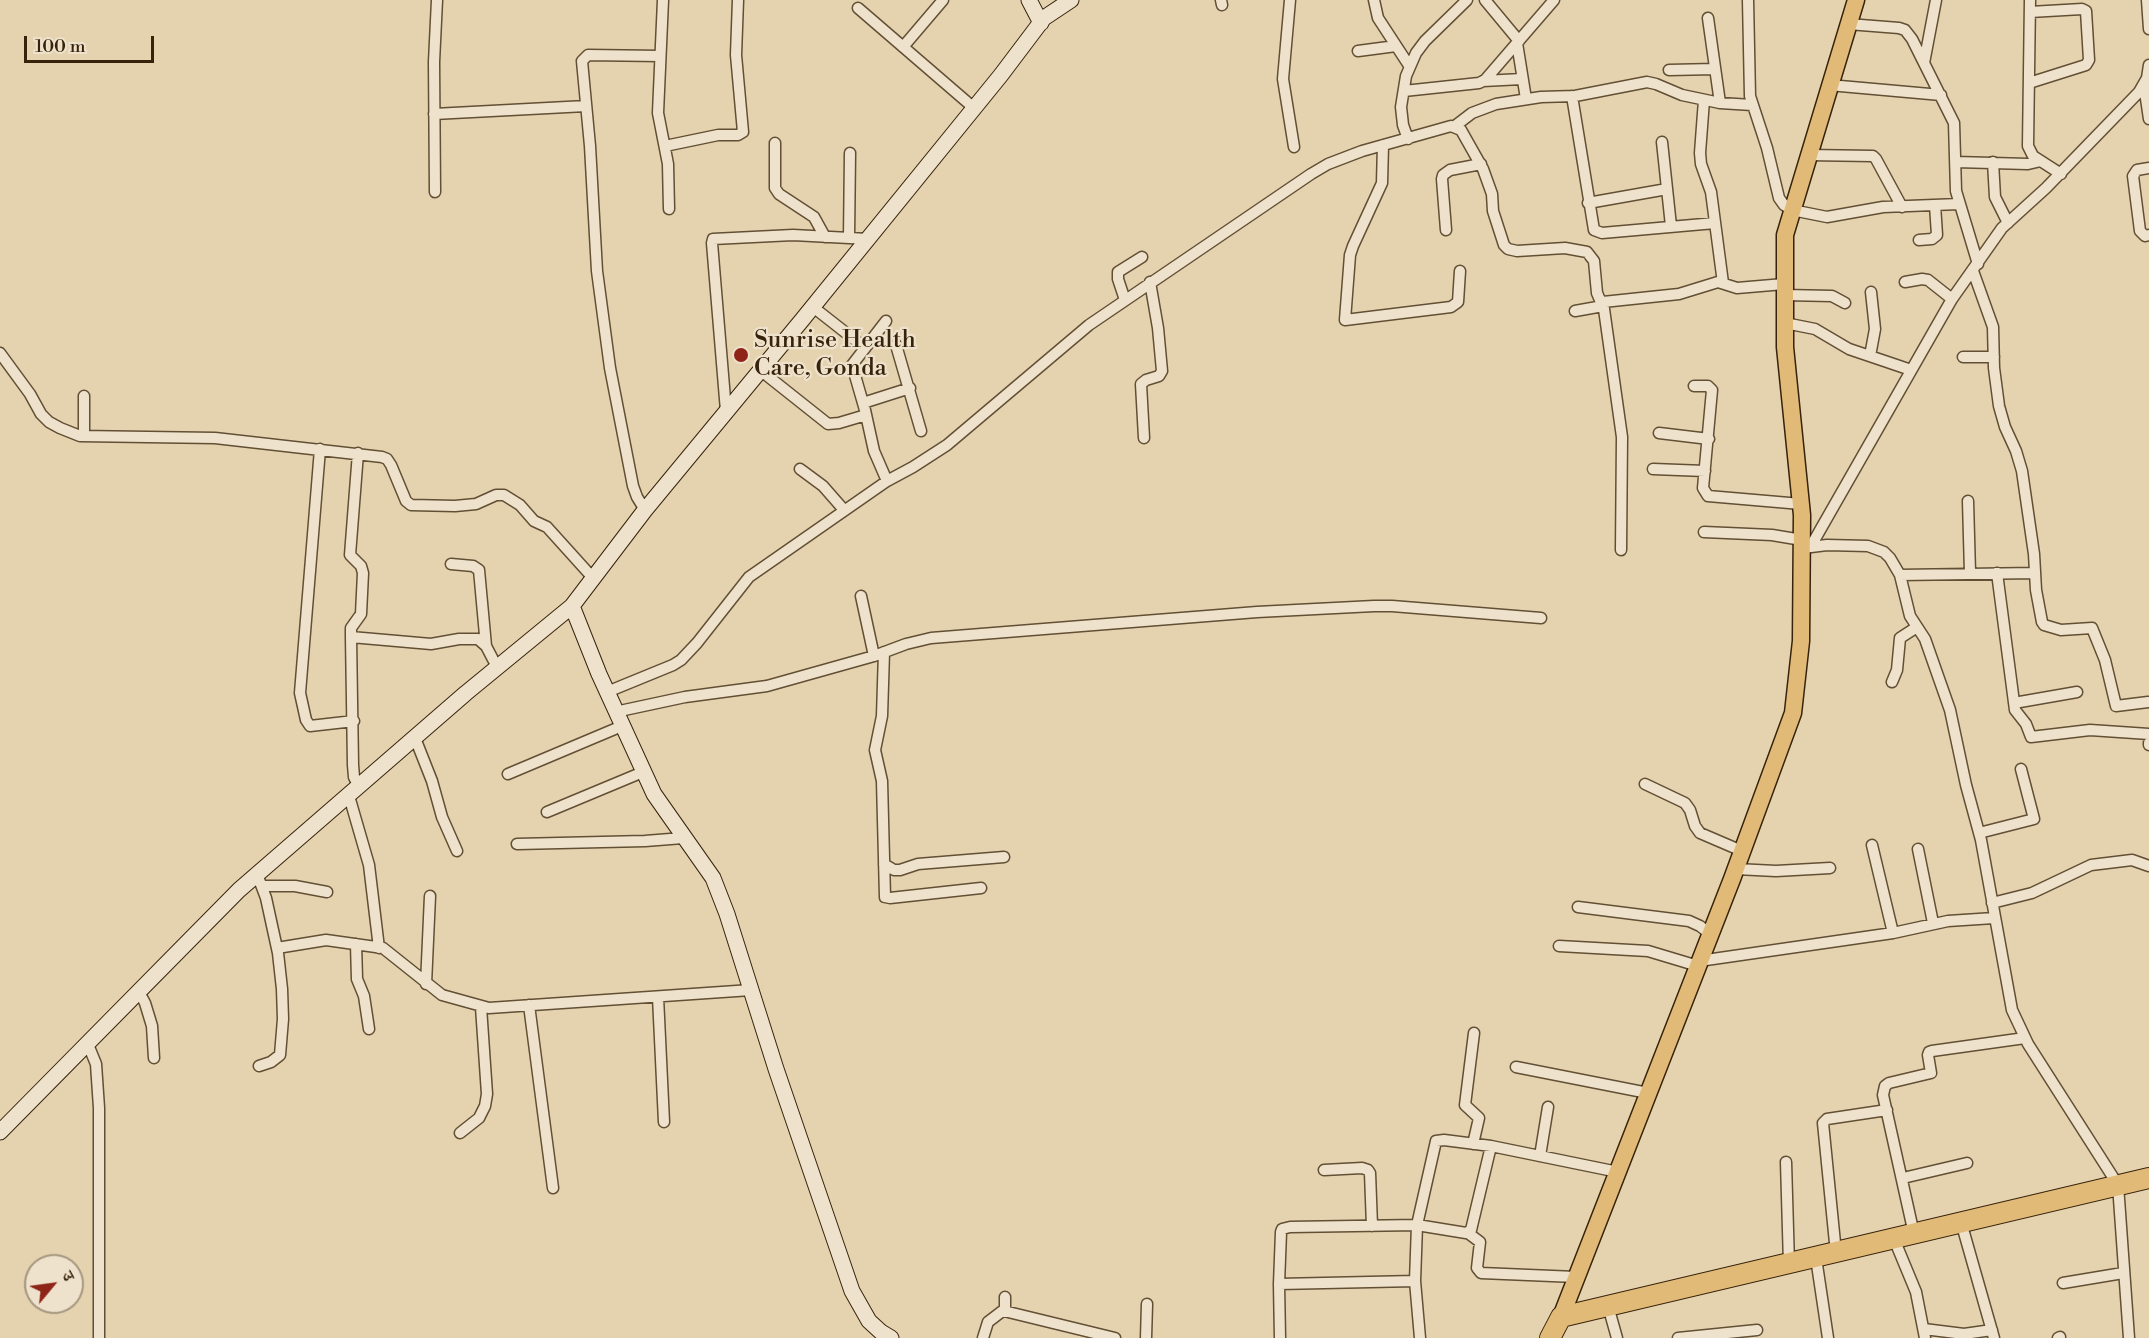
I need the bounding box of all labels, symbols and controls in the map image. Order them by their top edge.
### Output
scale bar [27,24,158,62]
text: 100 m [35,35,86,58]
place label: Sunrise Health Care, Gonda [754,327,916,383]
marker: Sunrise Health Care, Gonda [732,346,750,364]
north arrow [24,1254,84,1314]
text: उ [57,1268,79,1285]

